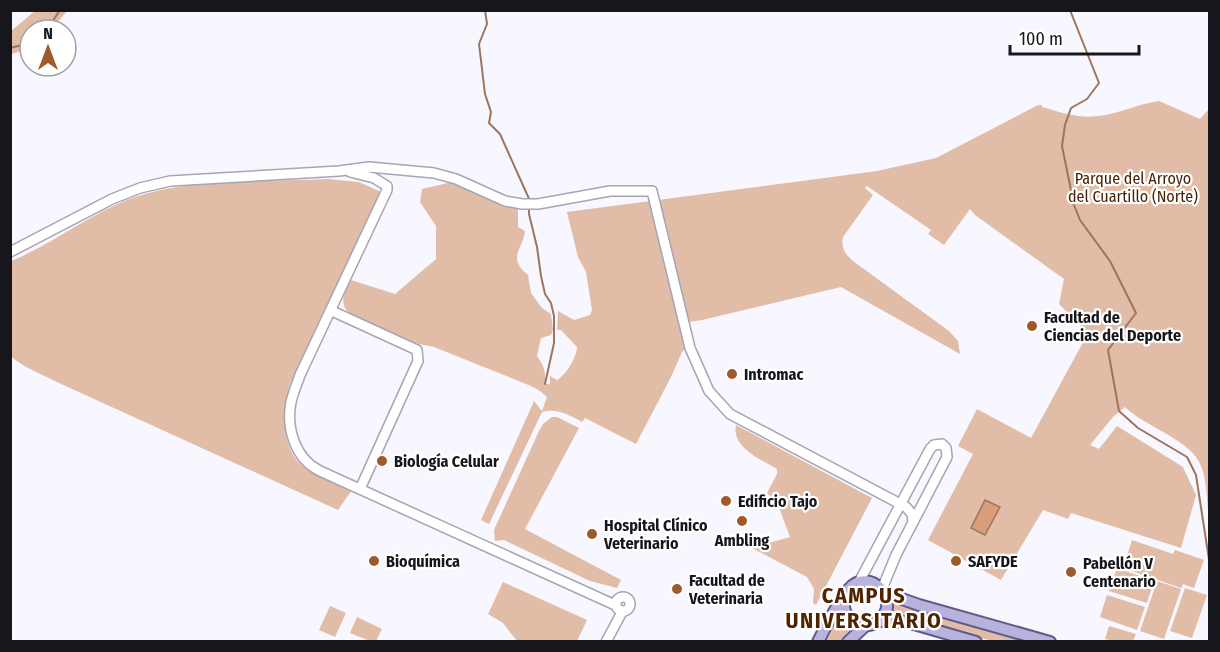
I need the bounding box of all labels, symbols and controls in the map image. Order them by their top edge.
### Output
north arrow [18,18,78,78]
scale bar [1010,18,1139,56]
text: N [43,24,53,43]
text: 100 m [1019,28,1063,50]
park label: Parque del Arroyo del Cuartillo (Norte) [1068,169,1198,206]
place label: Facultad de Ciencias del Deporte [1044,308,1181,345]
marker: Facultad de Ciencias del Deporte [1025,319,1039,333]
place label: Intromac [744,365,803,384]
marker: Intromac [725,367,739,381]
place label: Biología Celular [394,452,499,471]
marker: Biología Celular [375,454,389,468]
place label: Edificio Tajo [738,492,818,511]
marker: Edificio Tajo [719,494,733,508]
marker: Ambling [735,514,749,528]
place label: Hospital Clínico Veterinario [603,516,708,553]
marker: Hospital Clínico Veterinario [585,527,599,541]
place label: Ambling [714,531,769,550]
place label: Bioquímica [386,552,460,571]
place label: SAFYDE [968,552,1018,571]
marker: Bioquímica [367,554,381,568]
marker: SAFYDE [949,554,963,568]
place label: Pabellón V Centenario [1083,554,1156,591]
marker: Pabellón V Centenario [1064,565,1078,579]
place label: Facultad de Veterinaria [688,571,765,608]
marker: Facultad de Veterinaria [670,582,684,596]
district label: CAMPUS UNIVERSITARIO [786,582,942,634]

